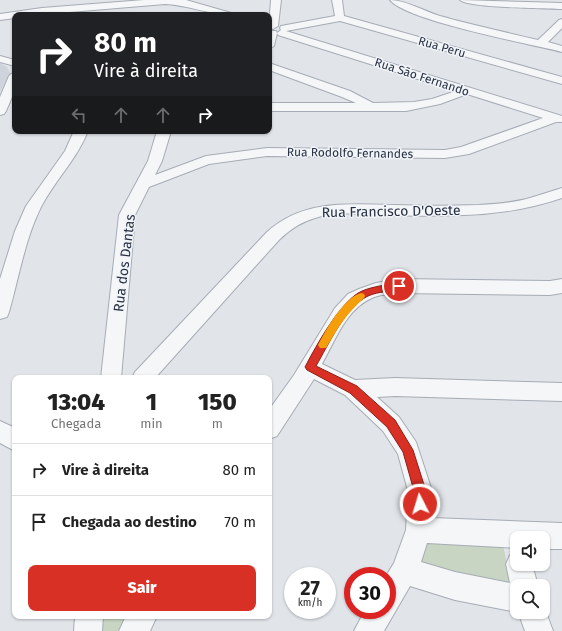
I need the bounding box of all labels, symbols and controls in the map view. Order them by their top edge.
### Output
text: 80 m [94,26,157,59]
icon: right [28,28,80,80]
street label: Rua Peru [417,34,467,60]
street label: Rua São Fernando [373,55,471,99]
text: Vire à direita [94,60,198,82]
icon: left [68,104,90,126]
icon: ahead [110,104,132,126]
icon: ahead [152,104,174,126]
icon: right [194,104,216,126]
street label: Rua Rodolfo Fernandes [287,145,414,161]
street label: Rua Francisco D'Oeste [321,202,461,221]
street label: Rua dos Dantas [110,213,139,313]
pin [382,269,416,303]
icon: arrive [388,275,410,297]
text: 13:04 [47,388,105,416]
text: 1 [146,388,157,416]
text: 150 [198,388,237,416]
text: Chegada [51,416,101,431]
text: min [140,416,163,431]
text: m [212,416,223,431]
icon: right [28,459,50,481]
text: Vire à direita [62,461,149,479]
text: 80 m [223,461,256,479]
position arrow [399,483,441,525]
icon: arrive [28,511,50,533]
text: Chegada ao destino [62,513,197,531]
text: 70 m [224,513,256,531]
map controls [510,531,550,619]
button: sound [510,531,550,571]
button: Sair [28,565,256,611]
speed limit sign: 30 [344,567,396,619]
text: 27 [300,576,320,600]
button: search [510,579,550,619]
text: km/h [298,597,322,609]

